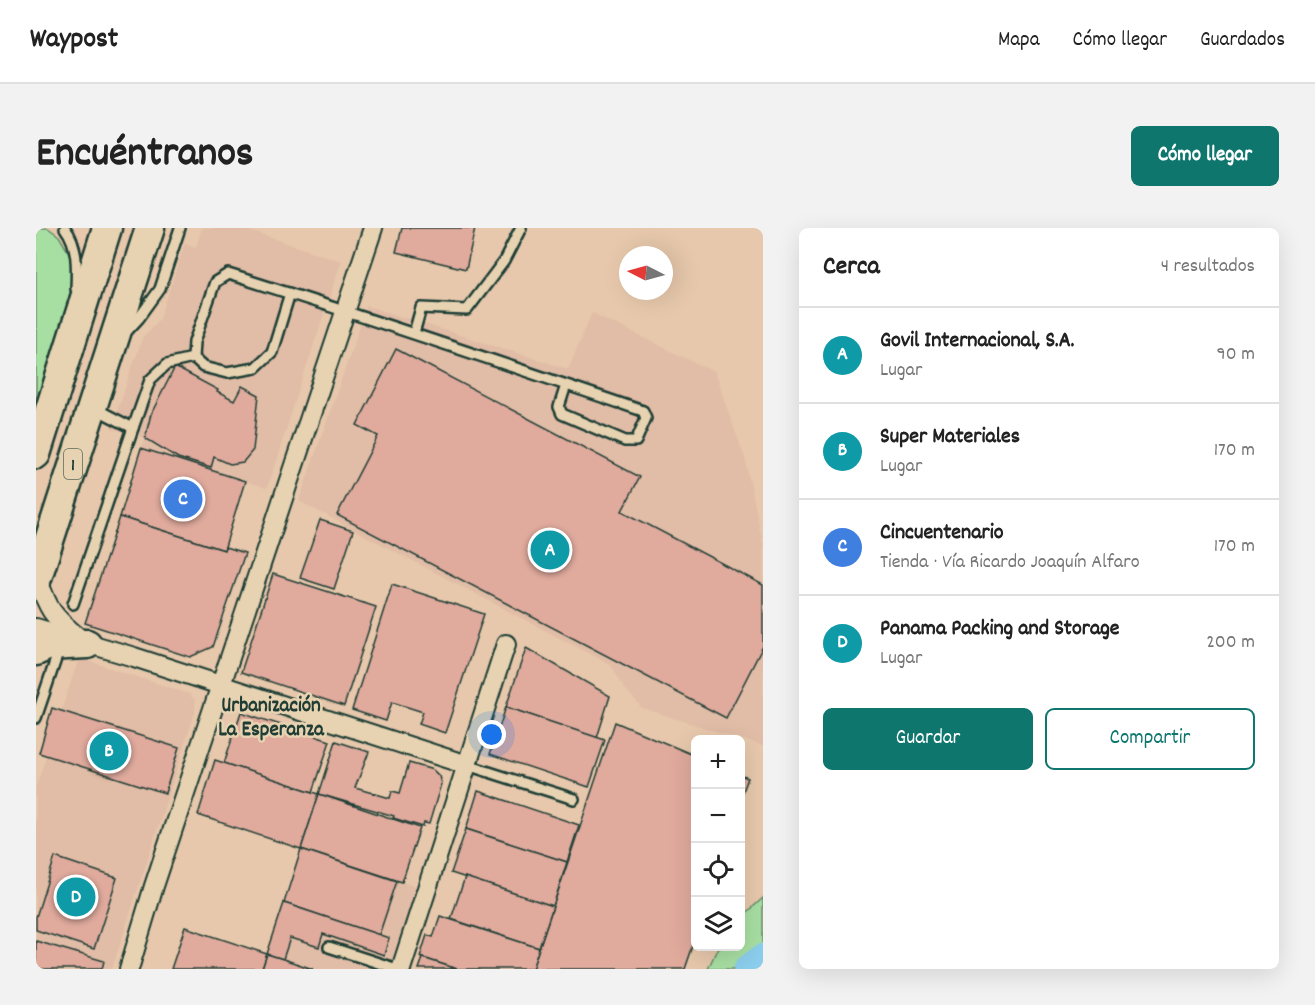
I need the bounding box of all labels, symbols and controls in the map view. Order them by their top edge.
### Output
text: Waypost [30,21,118,61]
text: Mapa [998,26,1040,56]
text: Cómo llegar [1073,26,1167,56]
text: Guardados [1200,26,1285,56]
text: Encuéntranos [36,126,254,186]
button: Cómo llegar [1131,126,1279,186]
north arrow [619,246,673,300]
text: Cerca [823,249,880,286]
text: 4 resultados [1161,253,1255,281]
text: Govil Internacional, S.A. [880,326,1074,357]
text: A [837,341,848,369]
text: 90 m [1217,341,1255,369]
text: Lugar [880,357,922,385]
text: Super Materiales [880,422,1020,453]
text: B [838,437,847,465]
text: 170 m [1214,437,1255,465]
road number: 1 [64,449,82,479]
text: Lugar [880,453,922,481]
pin: C [164,476,202,522]
text: Cincuentenario [880,518,1004,549]
pin: A [530,528,570,572]
text: C [838,533,847,561]
text: 170 m [1214,533,1255,561]
text: Tienda · Vía Ricardo Joaquín Alfaro [880,549,1140,577]
text: Panama Packing and Storage [880,614,1120,645]
text: D [837,629,848,657]
text: 200 m [1206,629,1255,657]
text: Lugar [880,645,922,673]
district label: Urbanización La Esperanza [218,692,325,746]
button: Guardar [823,708,1033,770]
button: Compartir [1045,708,1255,770]
your location [477,720,506,749]
pin: B [90,728,128,774]
map controls [691,735,745,951]
button: + [691,735,745,789]
button: − [691,789,745,843]
button: locate [691,843,745,897]
pin: D [56,874,96,920]
button: layers [691,897,745,951]

